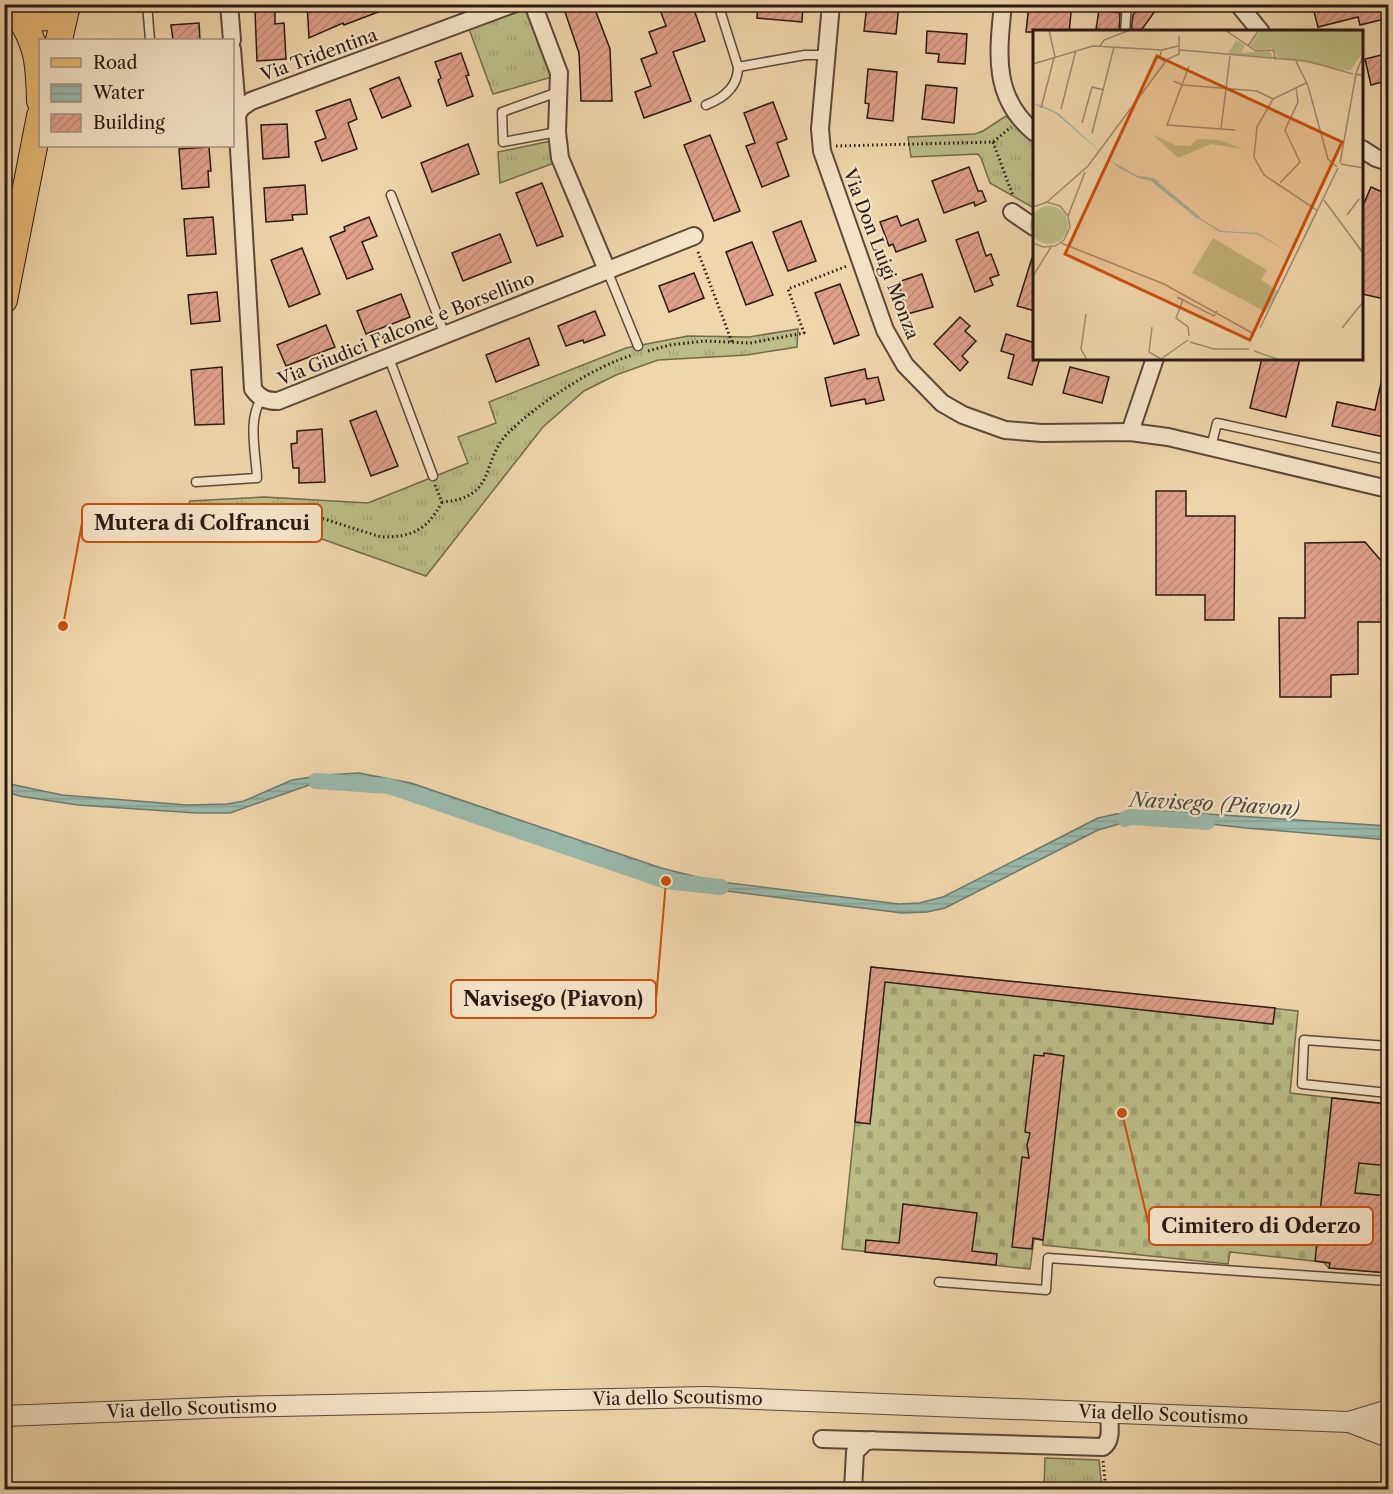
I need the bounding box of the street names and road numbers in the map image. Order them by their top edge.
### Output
street label: Via Tridentina [257,24,381,87]
street label: Via Don Luigi Monza [838,165,924,343]
street label: Via Giudici Falcone e Borsellino [274,267,537,391]
street label: Via dello Scoutismo [591,1386,763,1410]
street label: Via dello Scoutismo [105,1395,277,1423]
street label: Via dello Scoutismo [1077,1400,1249,1429]

